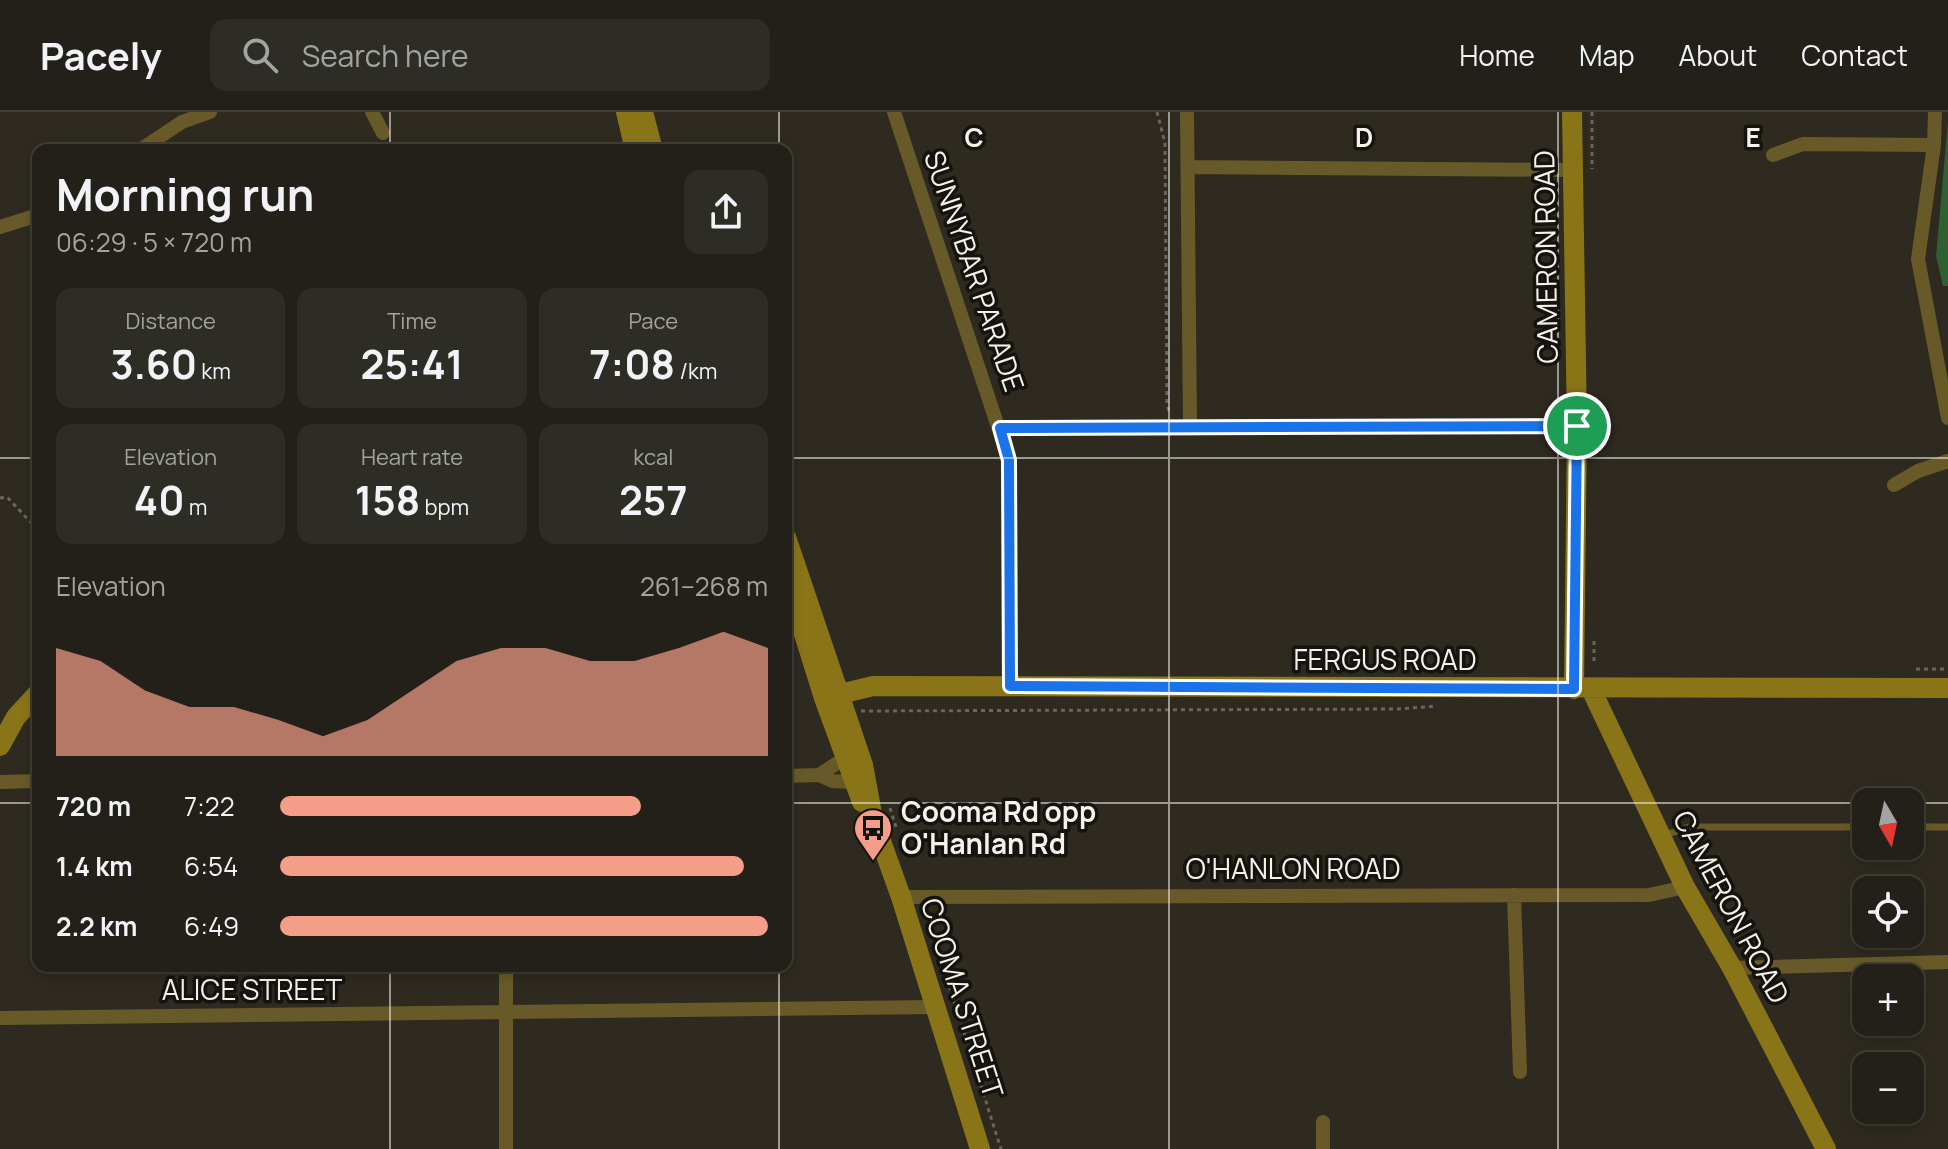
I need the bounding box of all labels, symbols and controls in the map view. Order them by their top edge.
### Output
search box [210,19,770,91]
text: Pacely [40,29,162,81]
icon: search [238,33,282,77]
text: Search here [302,35,469,76]
text: Home [1459,36,1535,74]
text: Map [1579,36,1635,74]
text: About [1679,36,1757,74]
text: Contact [1801,36,1908,74]
text: C [964,119,984,155]
text: D [1355,119,1373,155]
text: E [1745,119,1761,155]
street label: SUNNYBAR PARADE [916,145,1034,396]
street label: CAMERON ROAD [1524,150,1566,364]
text: Morning run [56,164,314,224]
button: share [684,170,768,254]
text: 06:29 · 5 × 720 m [56,224,252,260]
text: Distance [126,306,216,336]
text: Time [387,306,437,336]
text: Pace [628,306,678,336]
text: 3.60 [110,336,197,391]
text: 25:41 [361,336,463,391]
text: 7:08 [589,336,675,391]
text: km [197,356,231,386]
text: /km [675,356,718,386]
pin [1543,392,1611,460]
icon: arrive [1555,404,1599,448]
text: Elevation [124,442,217,472]
text: Heart rate [361,442,463,472]
text: kcal [633,442,673,472]
text: 40 [134,472,184,527]
text: 158 [355,472,420,527]
text: 257 [619,472,688,527]
text: m [184,492,208,522]
text: bpm [420,492,469,522]
text: Elevation [56,568,166,604]
text: 261–268 m [640,568,768,604]
street label: FERGUS ROAD [1293,640,1477,678]
text: 720 m [56,788,131,824]
text: 7:22 [184,788,234,824]
north arrow [1852,788,1924,860]
map controls [1852,788,1924,1124]
place label: Cooma Rd opp O'Hanlan Rd [901,792,1096,862]
street label: CAMERON ROAD [1665,803,1799,1010]
bus stop icon: Cooma Rd opp O'Hanlan Rd [852,807,894,862]
text: 1.4 km [56,848,133,884]
text: 6:54 [184,848,238,884]
street label: O'HANLON ROAD [1186,849,1400,887]
button: locate [1852,876,1924,948]
street label: COOMA STREET [913,893,1013,1103]
text: 2.2 km [56,908,137,944]
text: 6:49 [184,908,239,944]
button: + [1852,964,1924,1036]
street label: ALICE STREET [162,970,342,1008]
button: − [1852,1052,1924,1124]

